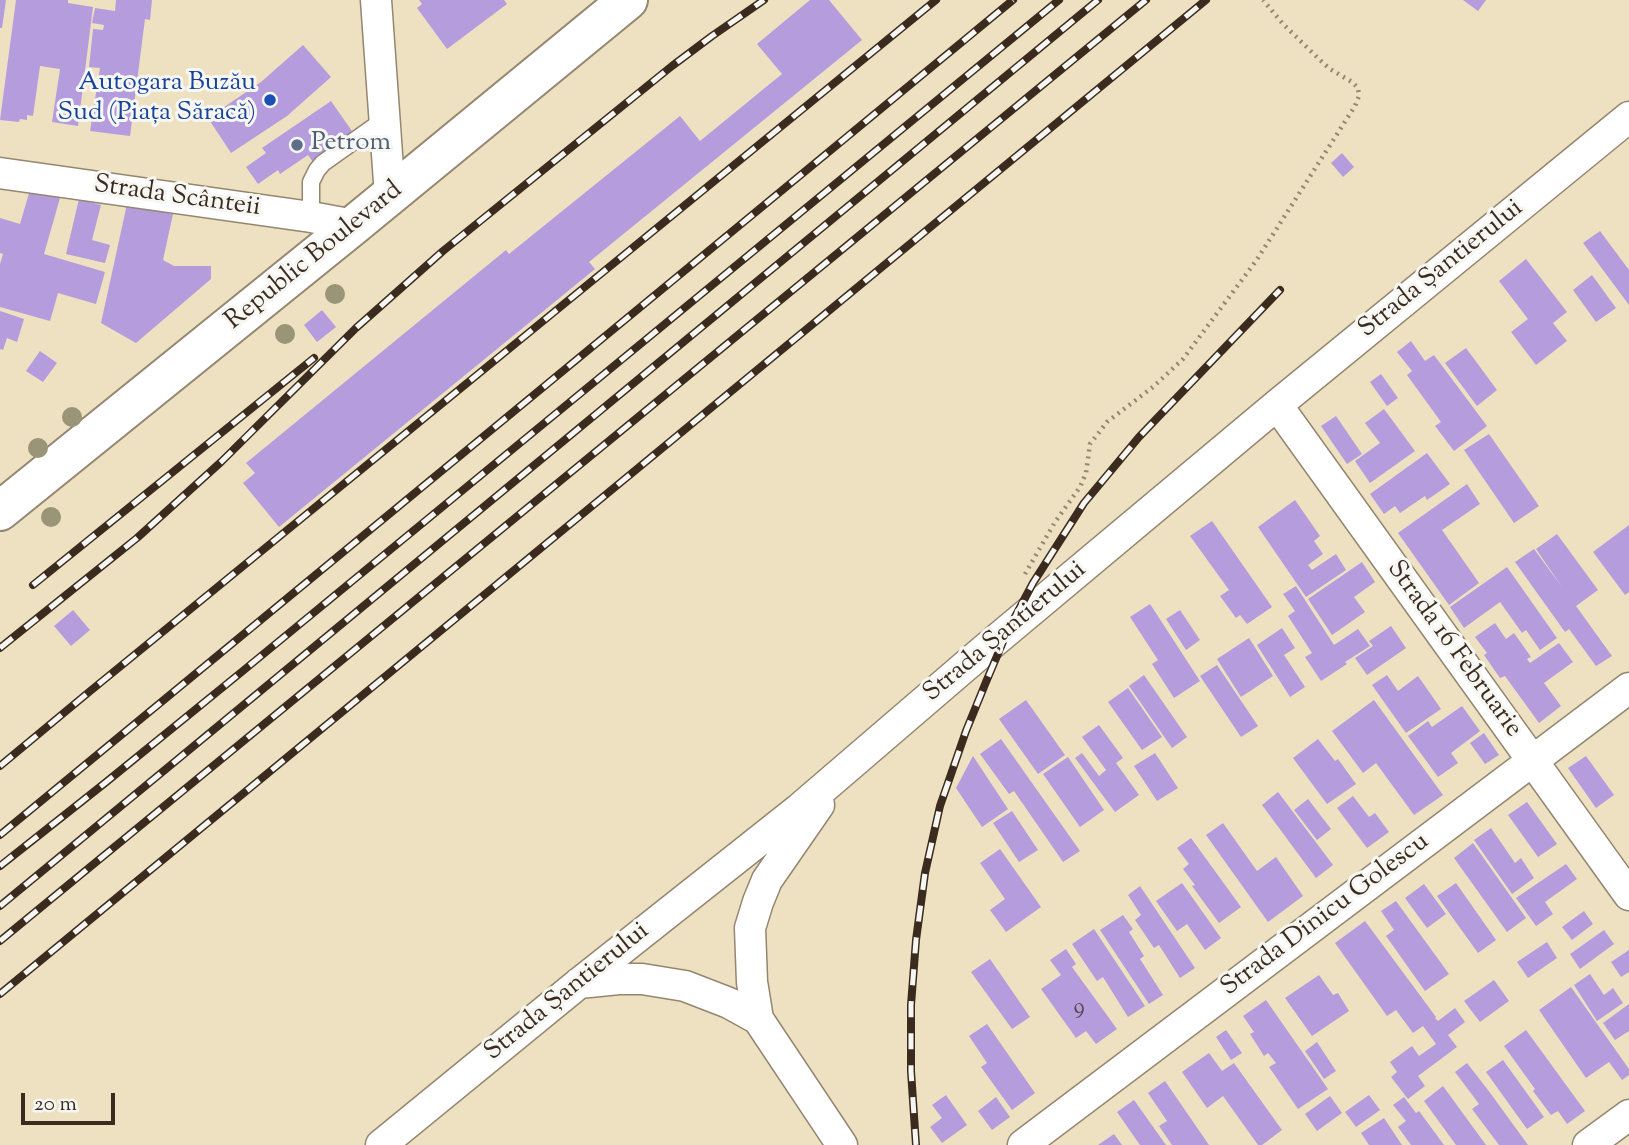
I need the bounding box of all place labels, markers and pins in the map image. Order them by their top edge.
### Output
place label: Autogara Buzău Sud (Piața Săracă) [58,69,256,130]
marker: Autogara Buzău Sud (Piața Săracă) [262,92,278,108]
place label: Petrom [311,129,391,161]
marker: Petrom [289,137,305,153]

